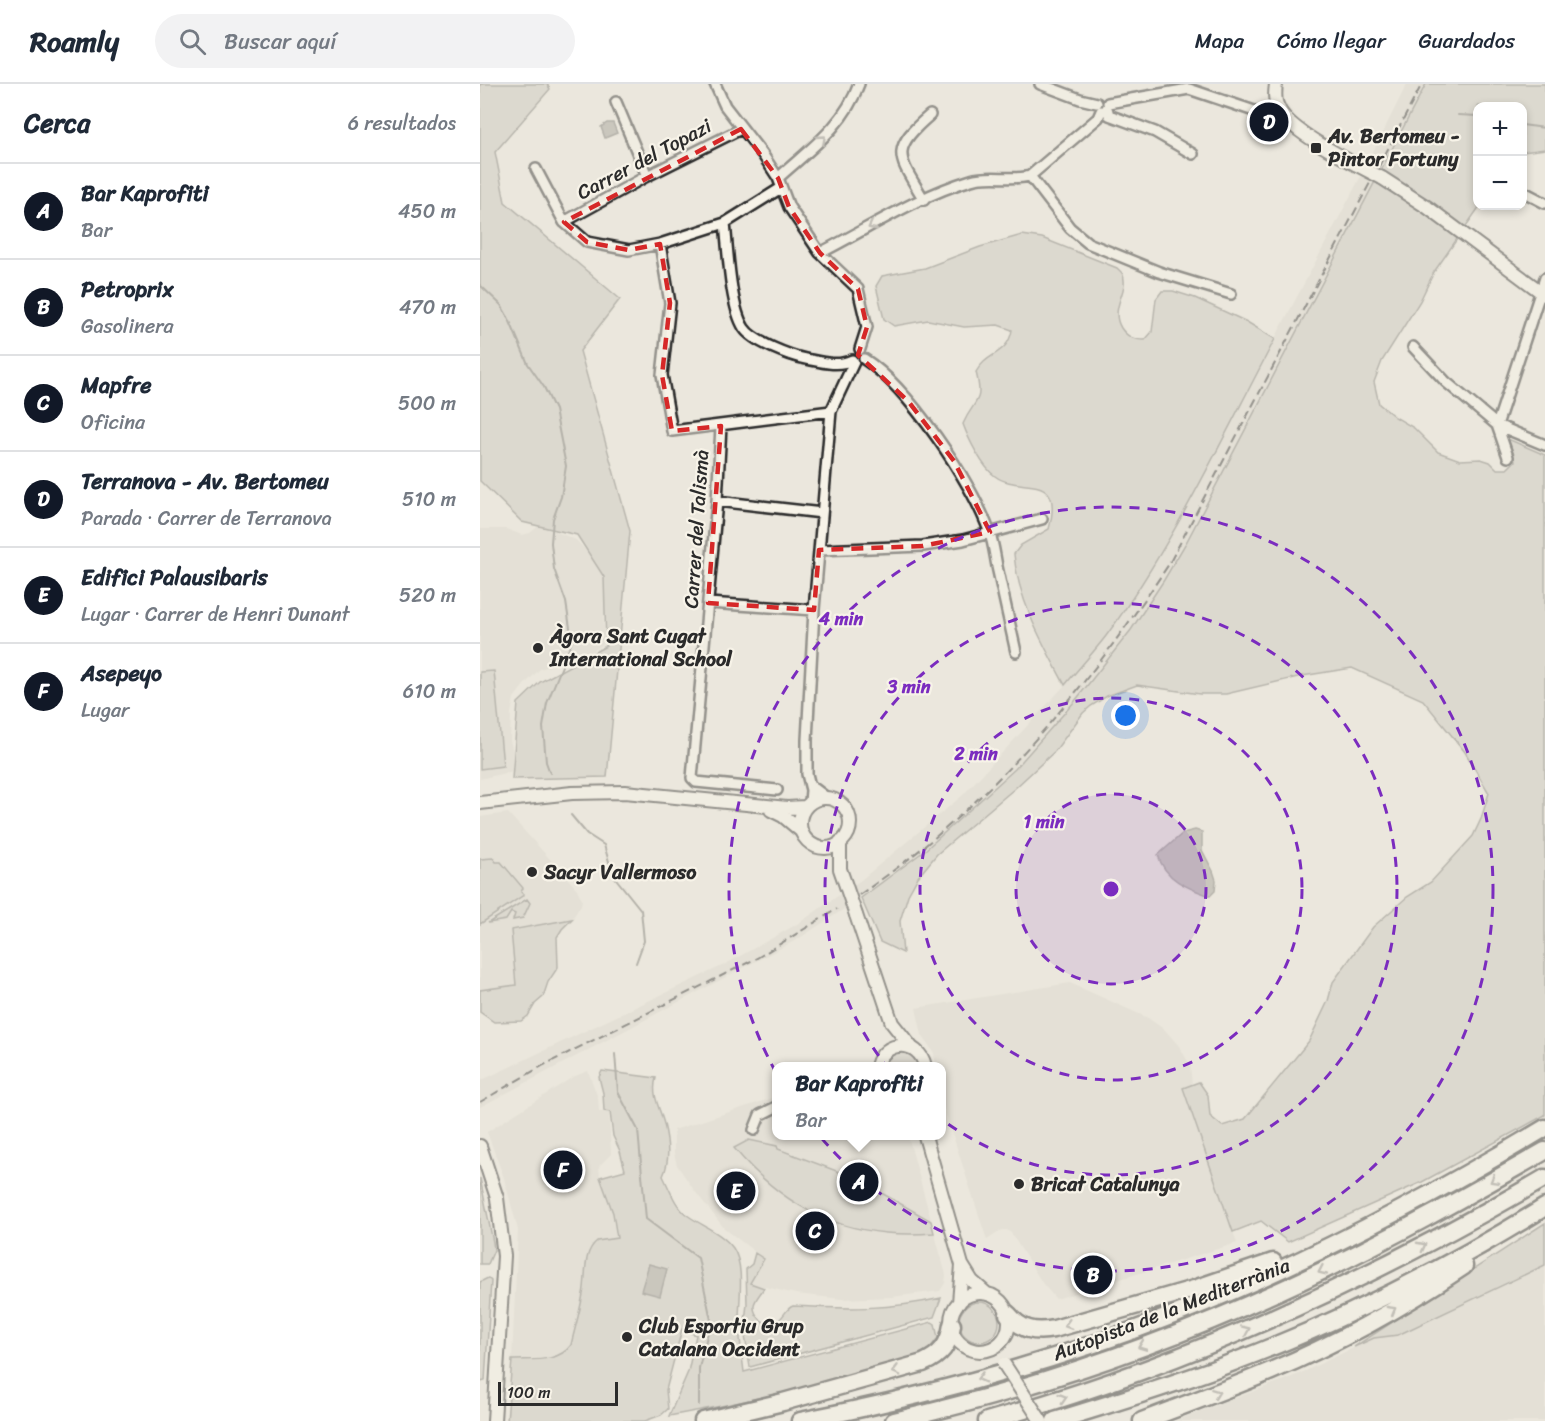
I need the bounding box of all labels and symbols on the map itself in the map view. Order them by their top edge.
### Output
pin: D [1250,99,1288,144]
street label: Carrer del Topazi [570,109,719,210]
place label: Av. Bertomeu - Pintor Fortuny [1327,119,1460,177]
one-way arrow [815,136,826,147]
marker: Av. Bertomeu - Pintor Fortuny [1309,141,1323,155]
one-way arrow [868,219,878,230]
street label: Carrer del Talismà [674,449,719,609]
text: 4 min [818,603,864,635]
place label: Àgora Sant Cugat International School [549,619,733,677]
marker: Àgora Sant Cugat International School [531,641,545,655]
text: 3 min [886,671,931,703]
your location [1111,701,1140,730]
text: 2 min [953,738,998,770]
text: 1 min [1024,806,1065,838]
place label: Sacyr Vallermoso [543,855,697,890]
marker: Sacyr Vallermoso [525,865,539,879]
centre of rings [1101,879,1121,899]
pin: F [544,1148,583,1192]
pin: A [840,1160,878,1204]
place label: Bricat Catalunya [1031,1167,1181,1202]
pin: E [716,1168,756,1214]
one-way arrow [1490,1173,1500,1184]
marker: Bricat Catalunya [1012,1177,1026,1191]
pin: C [796,1208,834,1254]
one-way arrow [1415,1242,1426,1254]
street label: Autopista de la Mediterrània [1046,1248,1296,1371]
pin: B [1074,1252,1112,1298]
one-way arrow [1317,1264,1328,1276]
one-way arrow [1386,1306,1397,1318]
place label: Club Esportiu Grup Catalana Occident [638,1309,804,1367]
one-way arrow [1063,1318,1074,1330]
one-way arrow [1239,1325,1250,1337]
marker: Club Esportiu Grup Catalana Occident [620,1330,634,1344]
one-way arrow [1137,1339,1148,1352]
one-way arrow [891,1364,902,1376]
one-way arrow [976,1371,986,1384]
scale bar [498,1379,618,1406]
one-way arrow [1210,1388,1221,1400]
one-way arrow [1057,1393,1068,1405]

